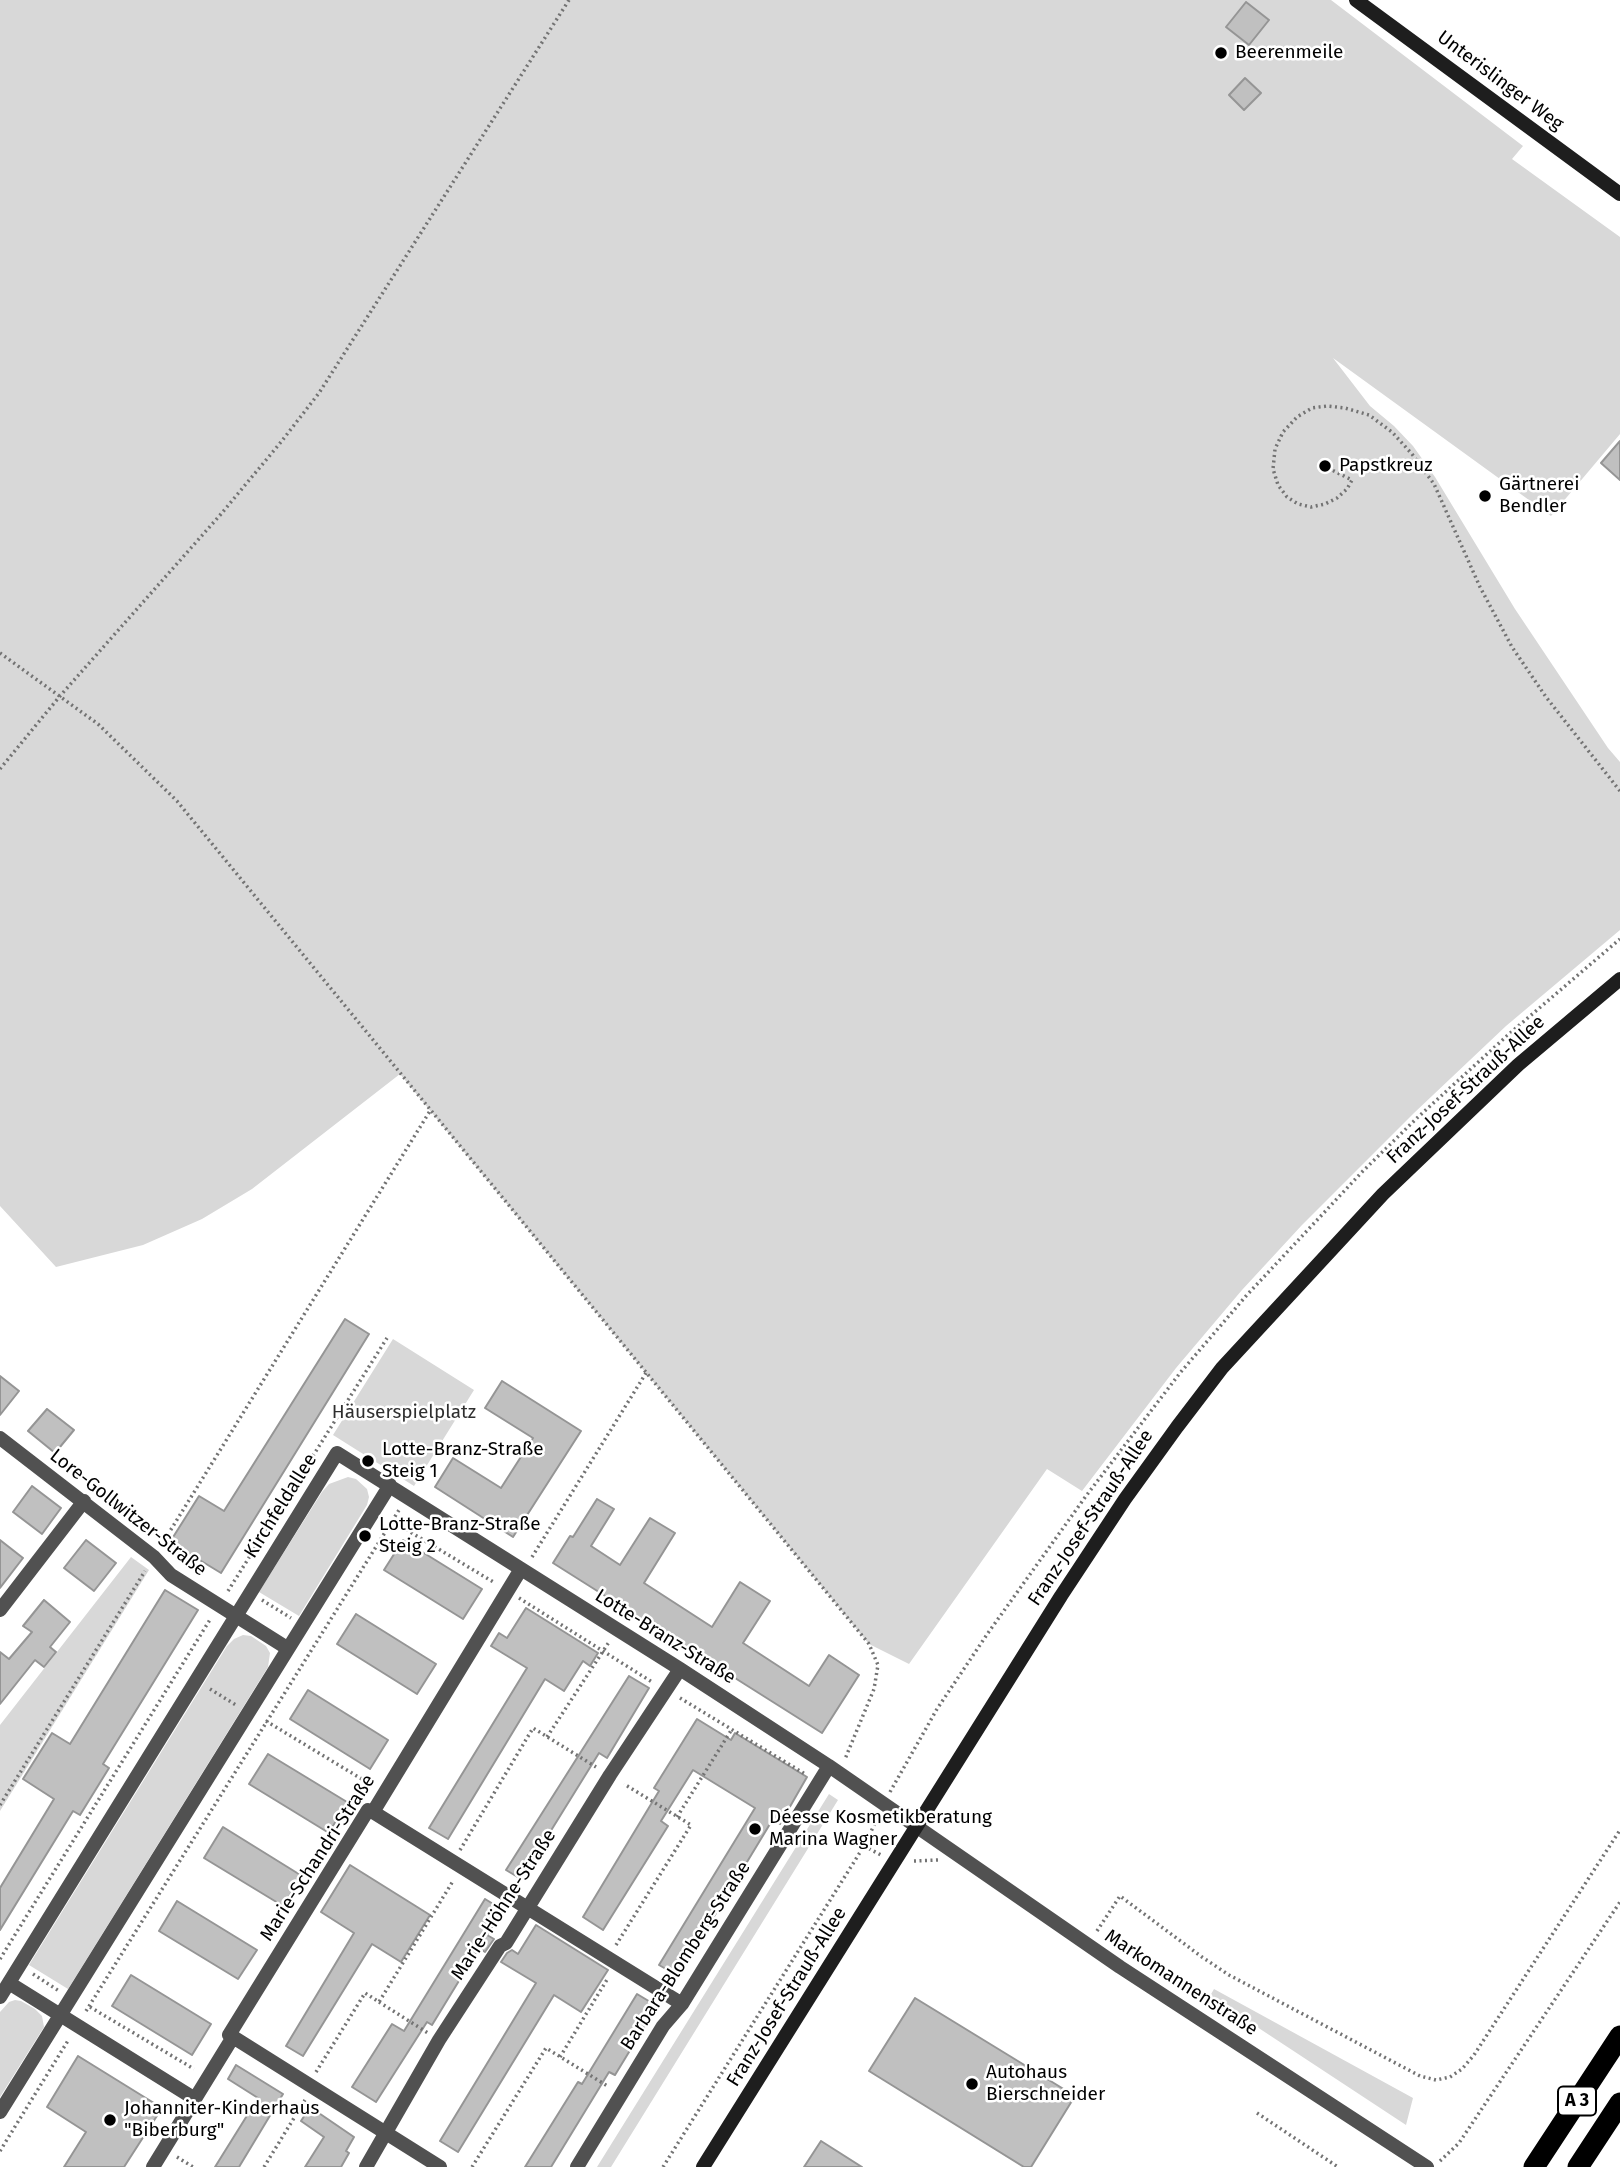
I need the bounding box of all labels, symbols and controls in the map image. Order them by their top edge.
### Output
street label: Unterislinger Weg [1432,26,1568,136]
place label: Beerenmeile [1235,42,1343,64]
marker: Beerenmeile [1213,45,1229,61]
place label: Papstkreuz [1339,455,1433,477]
marker: Papstkreuz [1317,458,1333,474]
place label: Gärtnerei Bendler [1499,474,1579,518]
marker: Gärtnerei Bendler [1477,488,1493,504]
street label: Franz-Josef-Strauß-Allee [1382,1011,1550,1169]
park label: Häuserspielplatz [332,1402,476,1424]
street label: Franz-Josef-Strauß-Allee [1024,1426,1158,1610]
place label: Lotte-Branz-Straße Steig 1 [382,1439,544,1483]
street label: Lore-Gollwitzer-Straße [45,1445,211,1581]
street label: Kirchfeldallee [240,1450,322,1562]
marker: Lotte-Branz-Straße Steig 1 [360,1453,376,1469]
place label: Lotte-Branz-Straße Steig 2 [379,1514,541,1558]
marker: Lotte-Branz-Straße Steig 2 [357,1528,373,1544]
street label: Lotte-Branz-Straße [590,1585,740,1689]
street label: Marie-Schandri-Straße [256,1770,380,1946]
place label: Déesse Kosmetikberatung Marina Wagner [769,1807,992,1851]
marker: Déesse Kosmetikberatung Marina Wagner [747,1821,763,1837]
street label: Marie-Höhne-Straße [447,1825,561,1985]
street label: Barbara-Blomberg-Straße [616,1857,756,2055]
street label: Franz-Josef-Strauß-Allee [722,1903,852,2091]
street label: Markomannenstraße [1100,1925,1262,2041]
place label: Autohaus Bierschneider [986,2062,1105,2106]
marker: Autohaus Bierschneider [964,2076,980,2092]
road number: A 3 [1558,2087,1596,2116]
place label: Johanniter-Kinderhaus "Biberburg" [124,2098,319,2142]
marker: Johanniter-Kinderhaus "Biberburg" [102,2112,118,2128]

